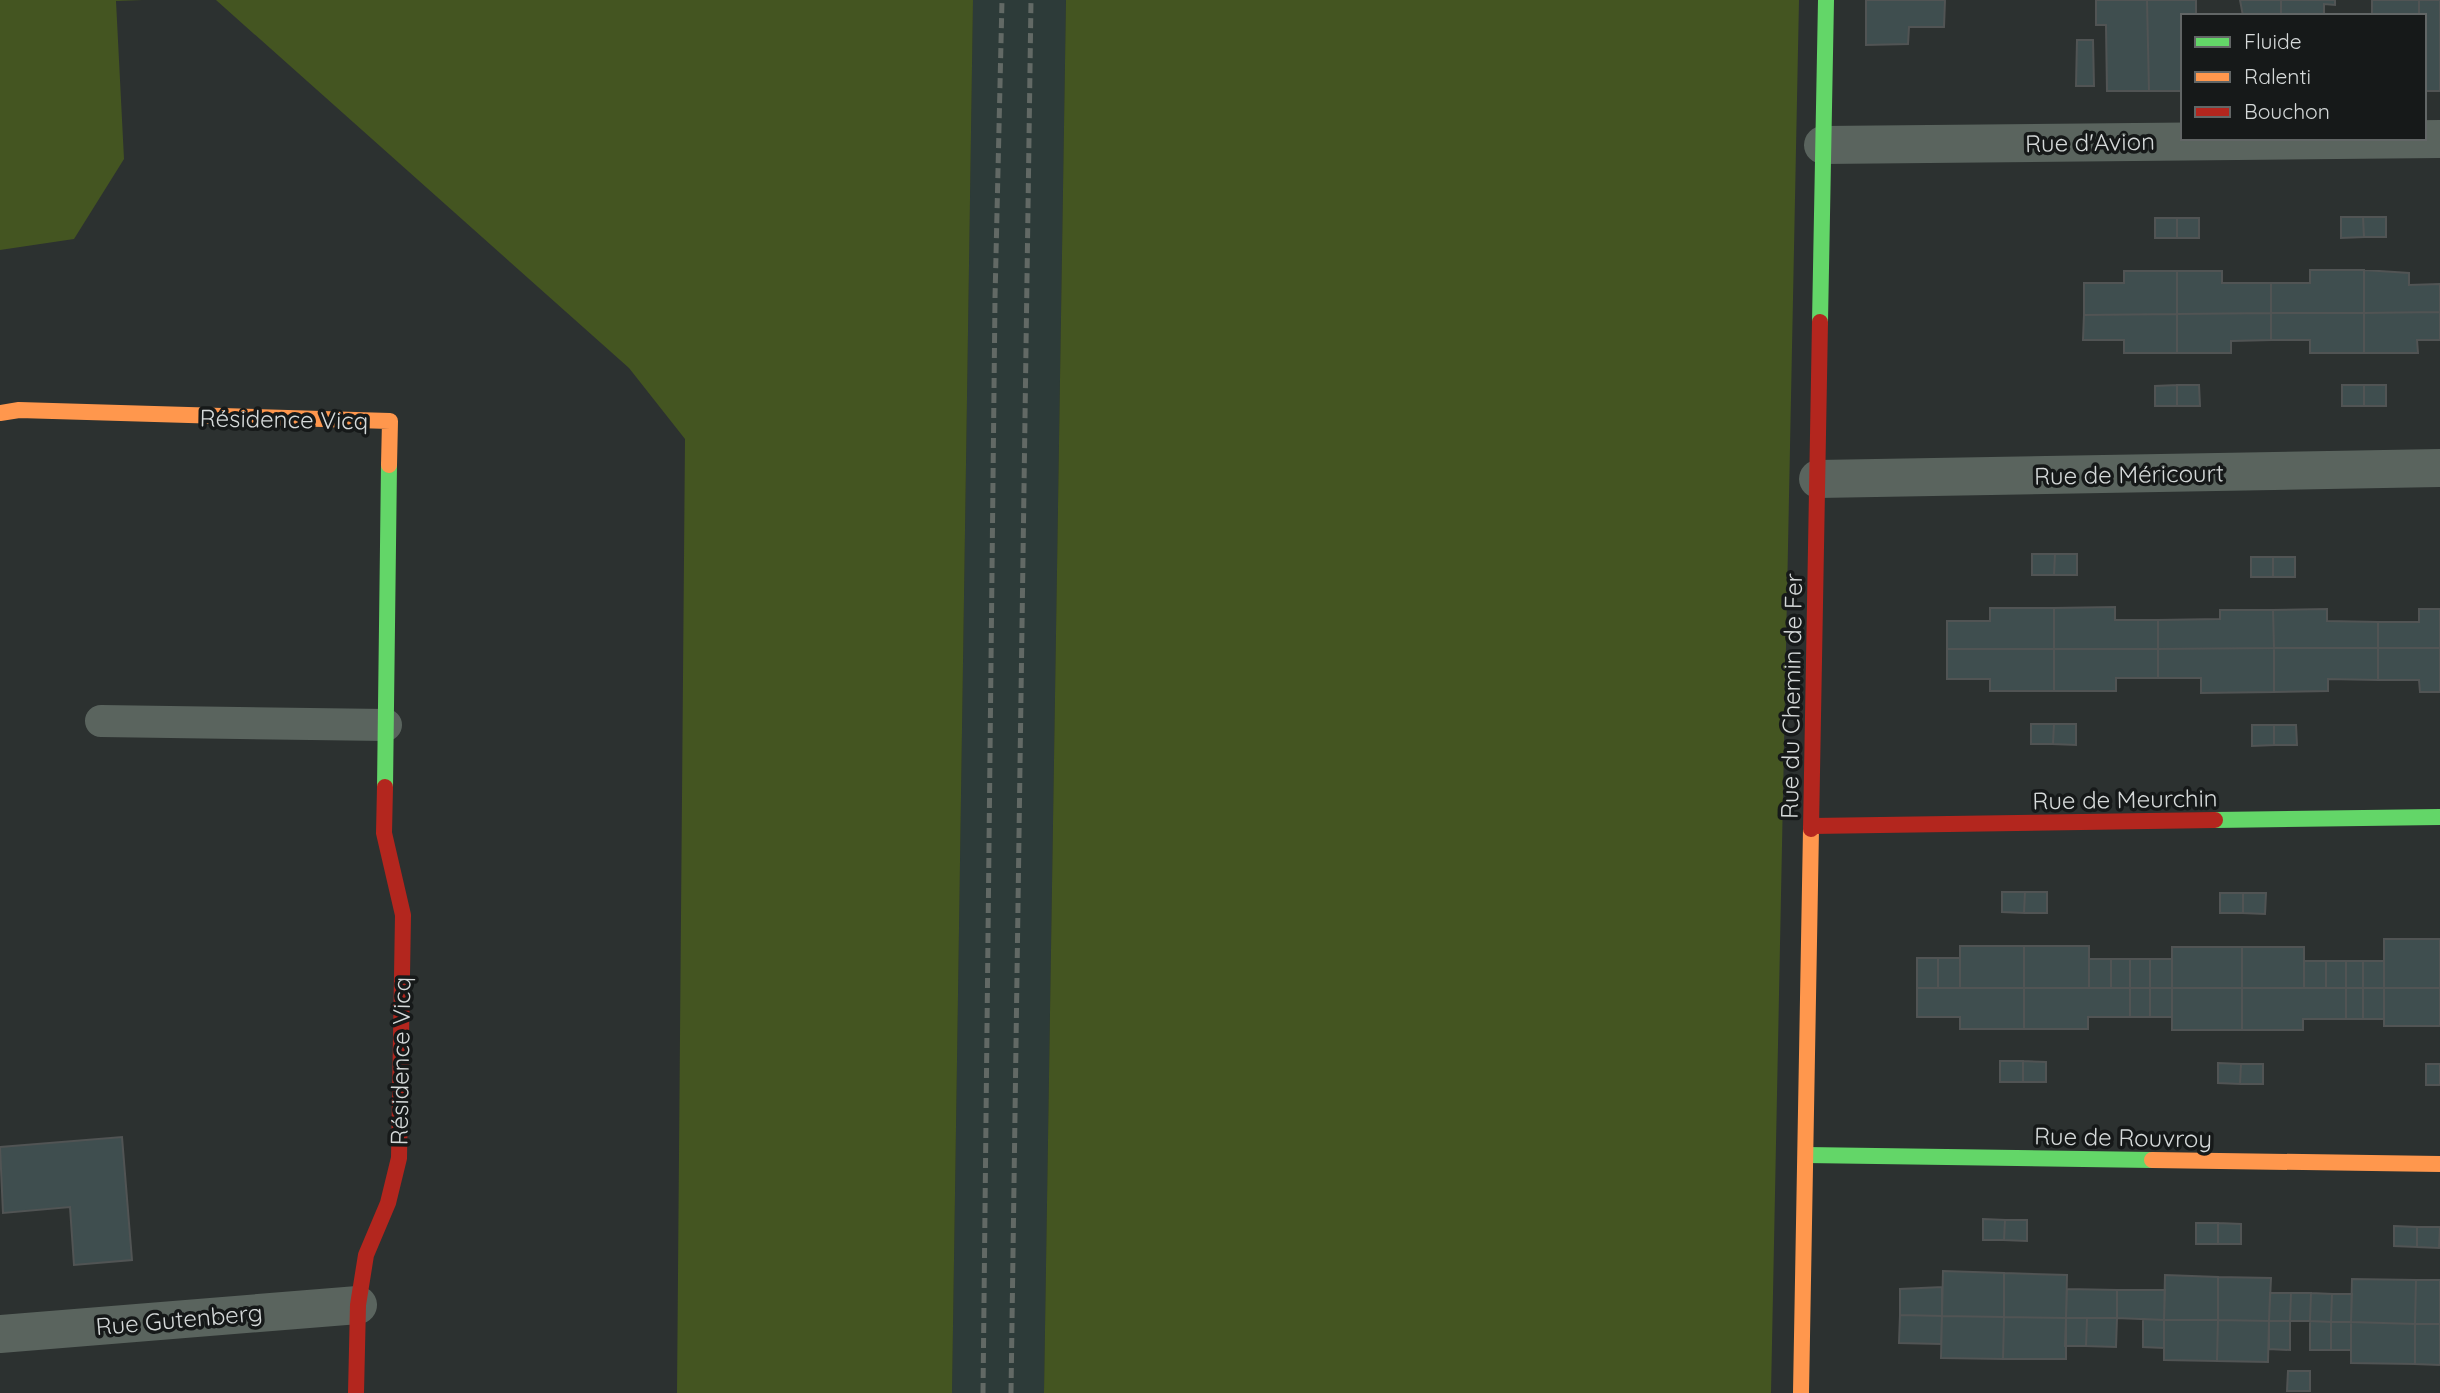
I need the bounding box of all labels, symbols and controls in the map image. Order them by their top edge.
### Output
legend [2181,14,2426,140]
text: Fluide [2244,28,2302,54]
text: Ralenti [2244,63,2311,89]
text: Bouchon [2244,98,2330,124]
street label: Rue d'Avion [2025,126,2155,158]
street label: Résidence Vicq [199,403,369,435]
street label: Rue de Méricourt [2034,457,2224,491]
street label: Rue du Chemin de Fer [1774,573,1808,819]
street label: Rue de Meurchin [2032,782,2218,816]
street label: Résidence Vicq [384,976,416,1146]
street label: Rue de Rouvroy [2034,1120,2212,1154]
street label: Rue Gutenberg [94,1297,264,1341]

